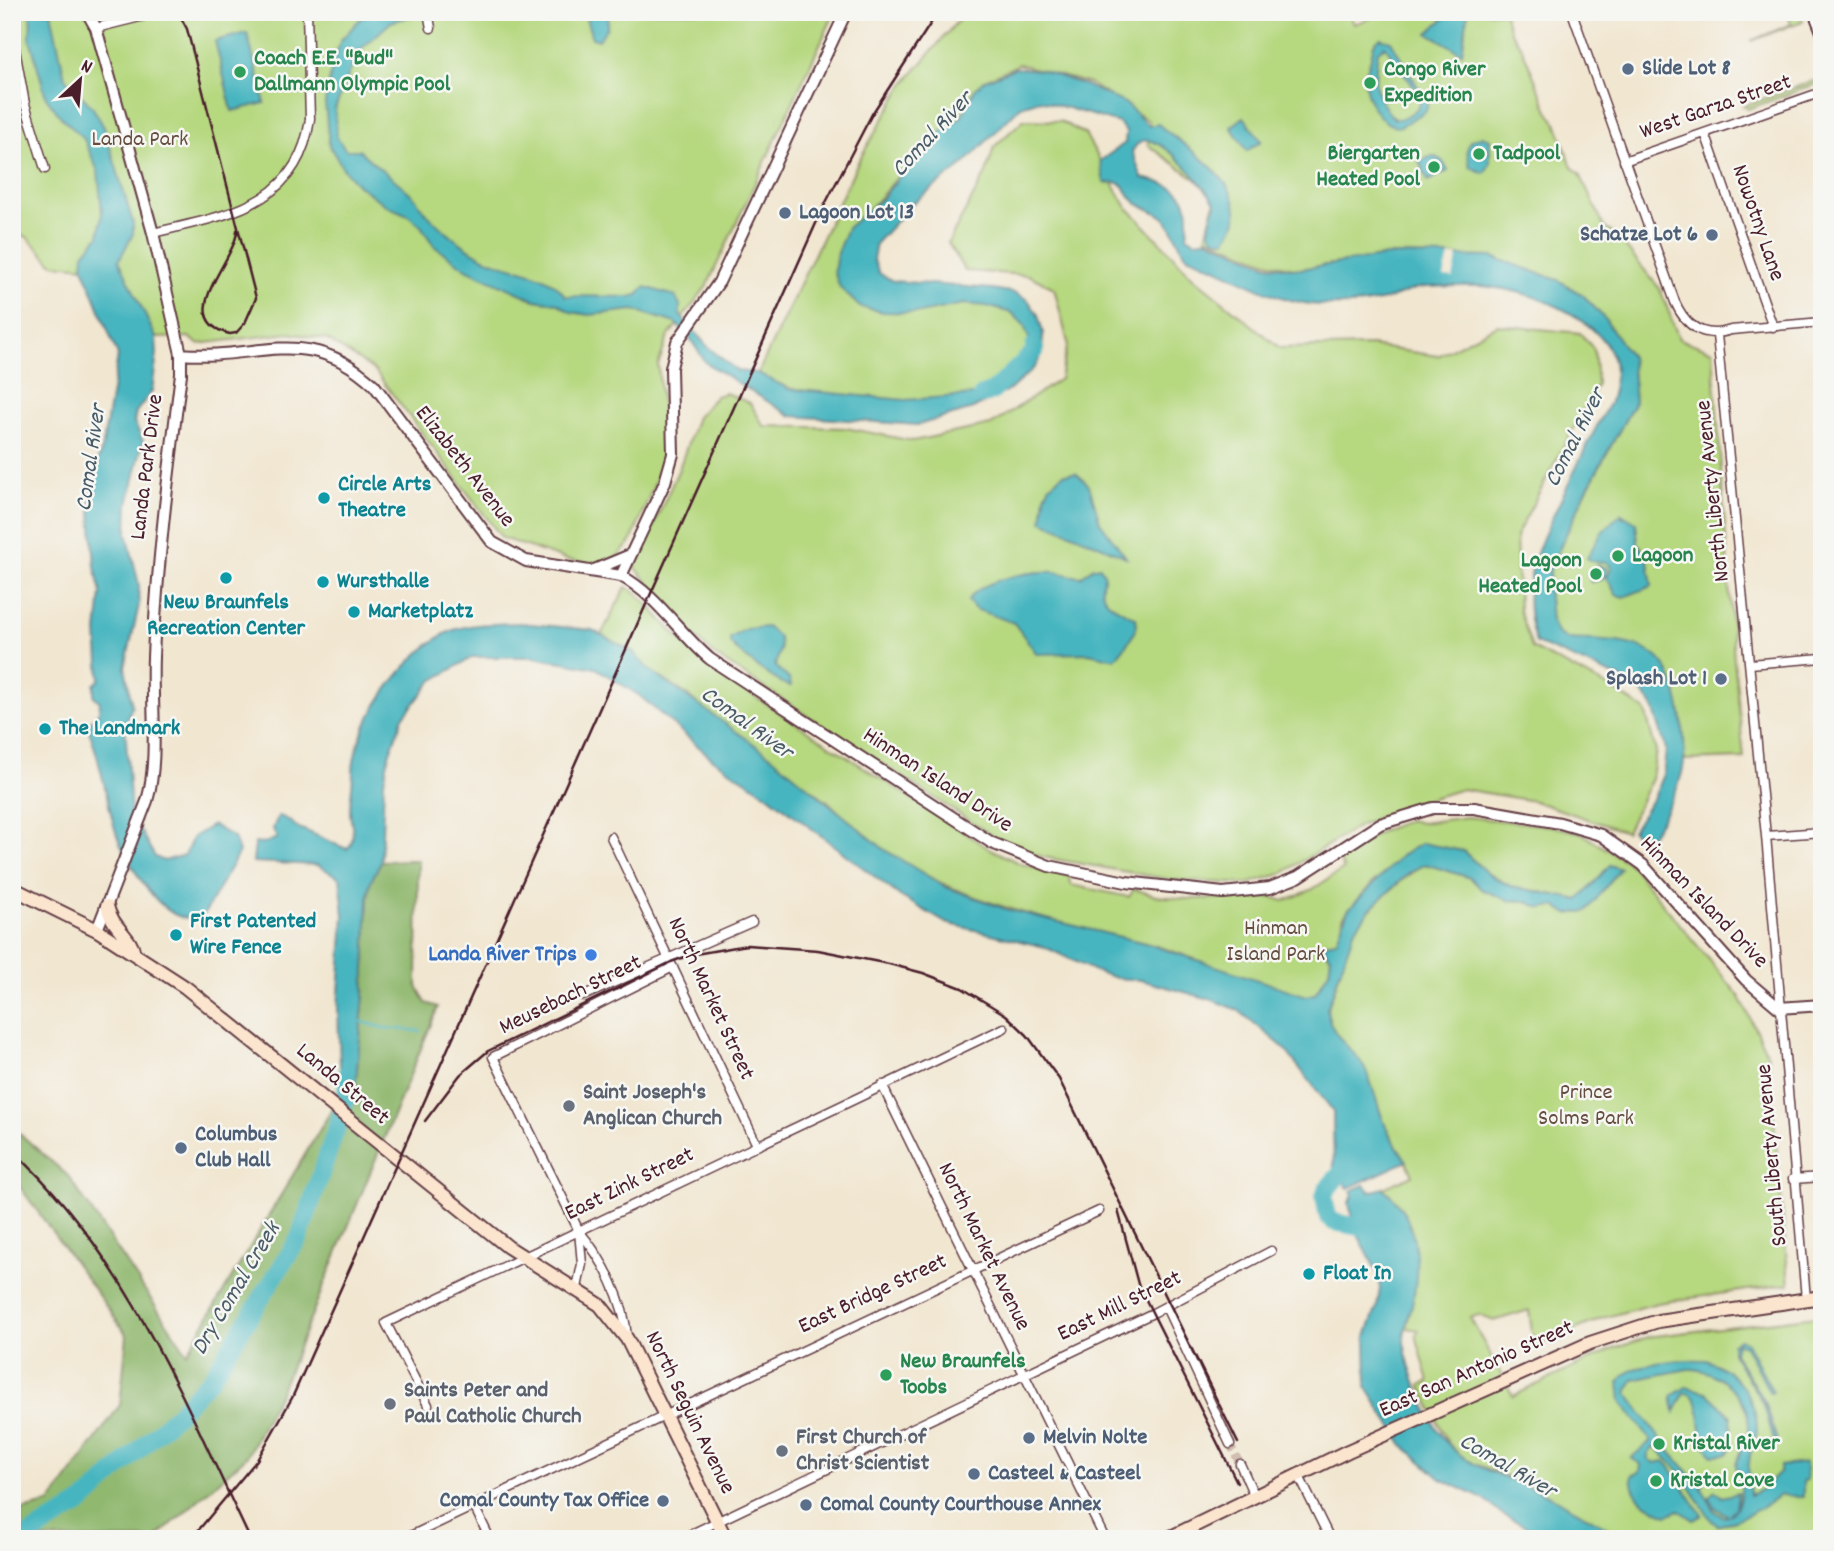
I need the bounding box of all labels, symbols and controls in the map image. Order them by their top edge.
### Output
place label: Coach E.E. "Bud" Dallmann Olympic Pool [254,43,451,102]
north arrow [46,46,116,116]
place label: Slide Lot 8 [1642,53,1731,86]
text: N [76,54,96,82]
place label: Congo River Expedition [1384,54,1486,113]
marker: Slide Lot 8 [1620,61,1636,77]
marker: Coach E.E. "Bud" Dallmann Olympic Pool [232,64,248,80]
street label: West Garza Street [1636,67,1796,149]
marker: Congo River Expedition [1362,75,1378,91]
water label: Comal River [884,82,984,186]
park label: Landa Park [92,124,188,157]
place label: Biergarten Heated Pool [1316,138,1421,197]
place label: Tadpool [1493,138,1561,171]
marker: Tadpool [1471,146,1487,162]
marker: Biergarten Heated Pool [1426,159,1442,175]
street label: Nowotny Lane [1722,160,1792,286]
place label: Lagoon Lot 13 [799,197,914,230]
marker: Lagoon Lot 13 [777,205,793,221]
place label: Schatze Lot 6 [1580,219,1698,252]
marker: Schatze Lot 6 [1704,227,1720,243]
water label: Comal River [1537,380,1617,493]
street label: Landa Park Drive [123,392,173,542]
street label: North Liberty Avenue [1688,398,1740,584]
street label: Elizabeth Avenue [406,399,522,535]
water label: Comal River [68,400,117,513]
place label: Circle Arts Theatre [338,469,432,528]
marker: Circle Arts Theatre [316,490,332,506]
place label: Lagoon [1632,540,1694,573]
place label: Lagoon Heated Pool [1478,545,1583,604]
marker: Lagoon [1610,548,1626,564]
place label: Wursthalle [337,566,429,599]
marker: Lagoon Heated Pool [1588,566,1604,582]
marker: New Braunfels Recreation Center [218,570,234,586]
marker: Wursthalle [315,574,331,590]
place label: New Braunfels Recreation Center [147,587,305,646]
place label: Marketplatz [368,596,473,629]
marker: Marketplatz [346,604,362,620]
place label: Splash Lot 1 [1606,663,1707,696]
marker: Splash Lot 1 [1713,671,1729,687]
water label: Comal River [693,679,802,771]
place label: The Landmark [59,713,181,746]
street label: Hinman Island Drive [855,720,1019,842]
marker: The Landmark [37,721,53,737]
street label: Hinman Island Drive [1631,829,1775,977]
place label: First Patented Wire Fence [190,906,316,965]
street label: North Market Street [658,912,762,1086]
park label: Hinman Island Park [1227,913,1325,972]
marker: First Patented Wire Fence [168,927,184,943]
place label: Landa River Trips [428,939,577,972]
street label: Meusebach Street [494,947,648,1045]
marker: Landa River Trips [583,947,599,963]
street label: Landa Street [288,1036,396,1134]
street label: South Liberty Avenue [1749,1063,1797,1247]
place label: Saint Joseph's Anglican Church [583,1077,722,1136]
park label: Prince Solms Park [1538,1077,1634,1136]
marker: Saint Joseph's Anglican Church [561,1098,577,1114]
place label: Columbus Club Hall [195,1119,278,1178]
street label: East Zink Street [560,1139,700,1231]
marker: Columbus Club Hall [173,1140,189,1156]
street label: North Market Avenue [928,1157,1038,1337]
water label: Dry Comal Creek [184,1214,291,1362]
street label: East Bridge Street [793,1246,953,1344]
place label: Float In [1323,1258,1392,1291]
street label: East Mill Street [1052,1263,1188,1351]
marker: Float In [1301,1266,1317,1282]
street label: East San Antonio Street [1375,1312,1579,1428]
street label: North Seguin Avenue [635,1326,743,1500]
place label: New Braunfels Toobs [900,1346,1026,1405]
marker: New Braunfels Toobs [878,1367,894,1383]
place label: Saints Peter and Paul Catholic Church [404,1375,582,1434]
marker: Saints Peter and Paul Catholic Church [382,1396,398,1412]
place label: First Church of Christ Scientist [796,1422,930,1481]
place label: Melvin Nolte [1043,1422,1147,1455]
water label: Comal River [1452,1426,1565,1510]
place label: Kristal River [1673,1428,1780,1461]
marker: Melvin Nolte [1021,1430,1037,1446]
marker: Kristal River [1651,1436,1667,1452]
marker: First Church of Christ Scientist [774,1443,790,1459]
place label: Casteel & Casteel [988,1458,1141,1491]
place label: Kristal Cove [1670,1465,1774,1498]
marker: Casteel & Casteel [966,1466,982,1482]
marker: Kristal Cove [1648,1473,1664,1489]
place label: Comal County Tax Office [439,1485,649,1518]
place label: Comal County Courthouse Annex [820,1489,1101,1522]
marker: Comal County Tax Office [655,1493,671,1509]
marker: Comal County Courthouse Annex [798,1497,814,1513]

